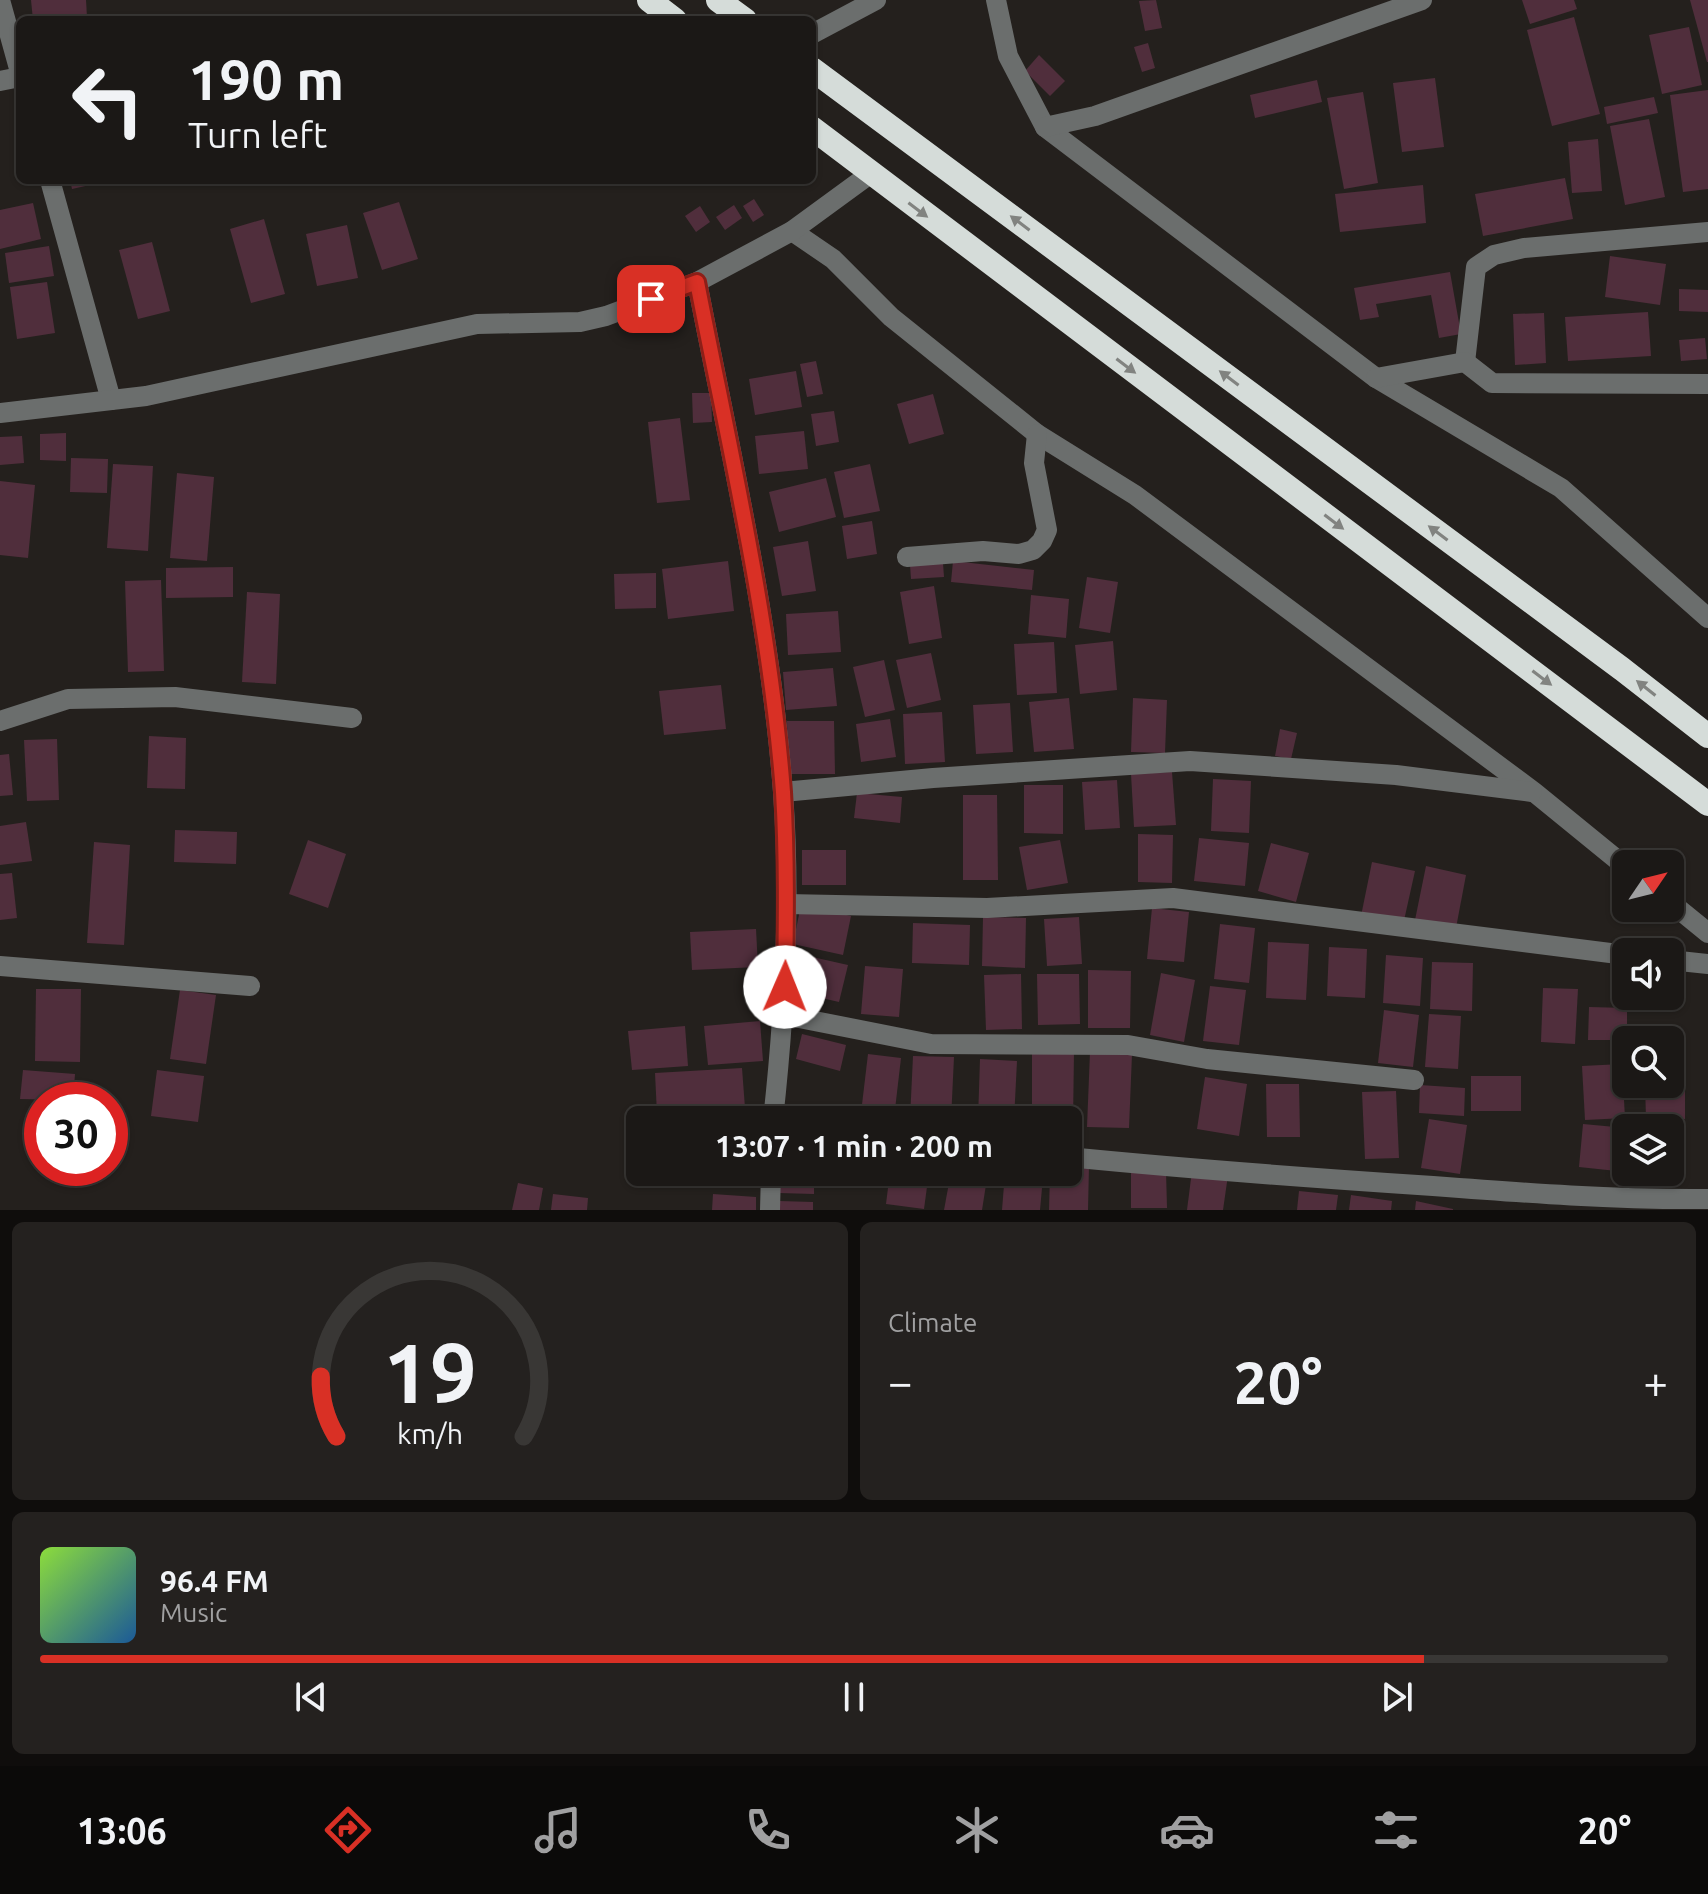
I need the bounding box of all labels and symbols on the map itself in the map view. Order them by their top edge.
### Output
one-way arrow [907,202,929,218]
one-way arrow [1010,216,1030,232]
pin [617,265,685,333]
one-way arrow [1116,358,1136,374]
one-way arrow [1218,370,1240,386]
one-way arrow [1324,514,1344,530]
one-way arrow [1427,525,1449,541]
one-way arrow [1532,670,1552,686]
one-way arrow [1636,681,1656,697]
north arrow [1612,850,1684,922]
position arrow [743,945,827,1029]
speed limit sign: 30 [24,1082,128,1186]

